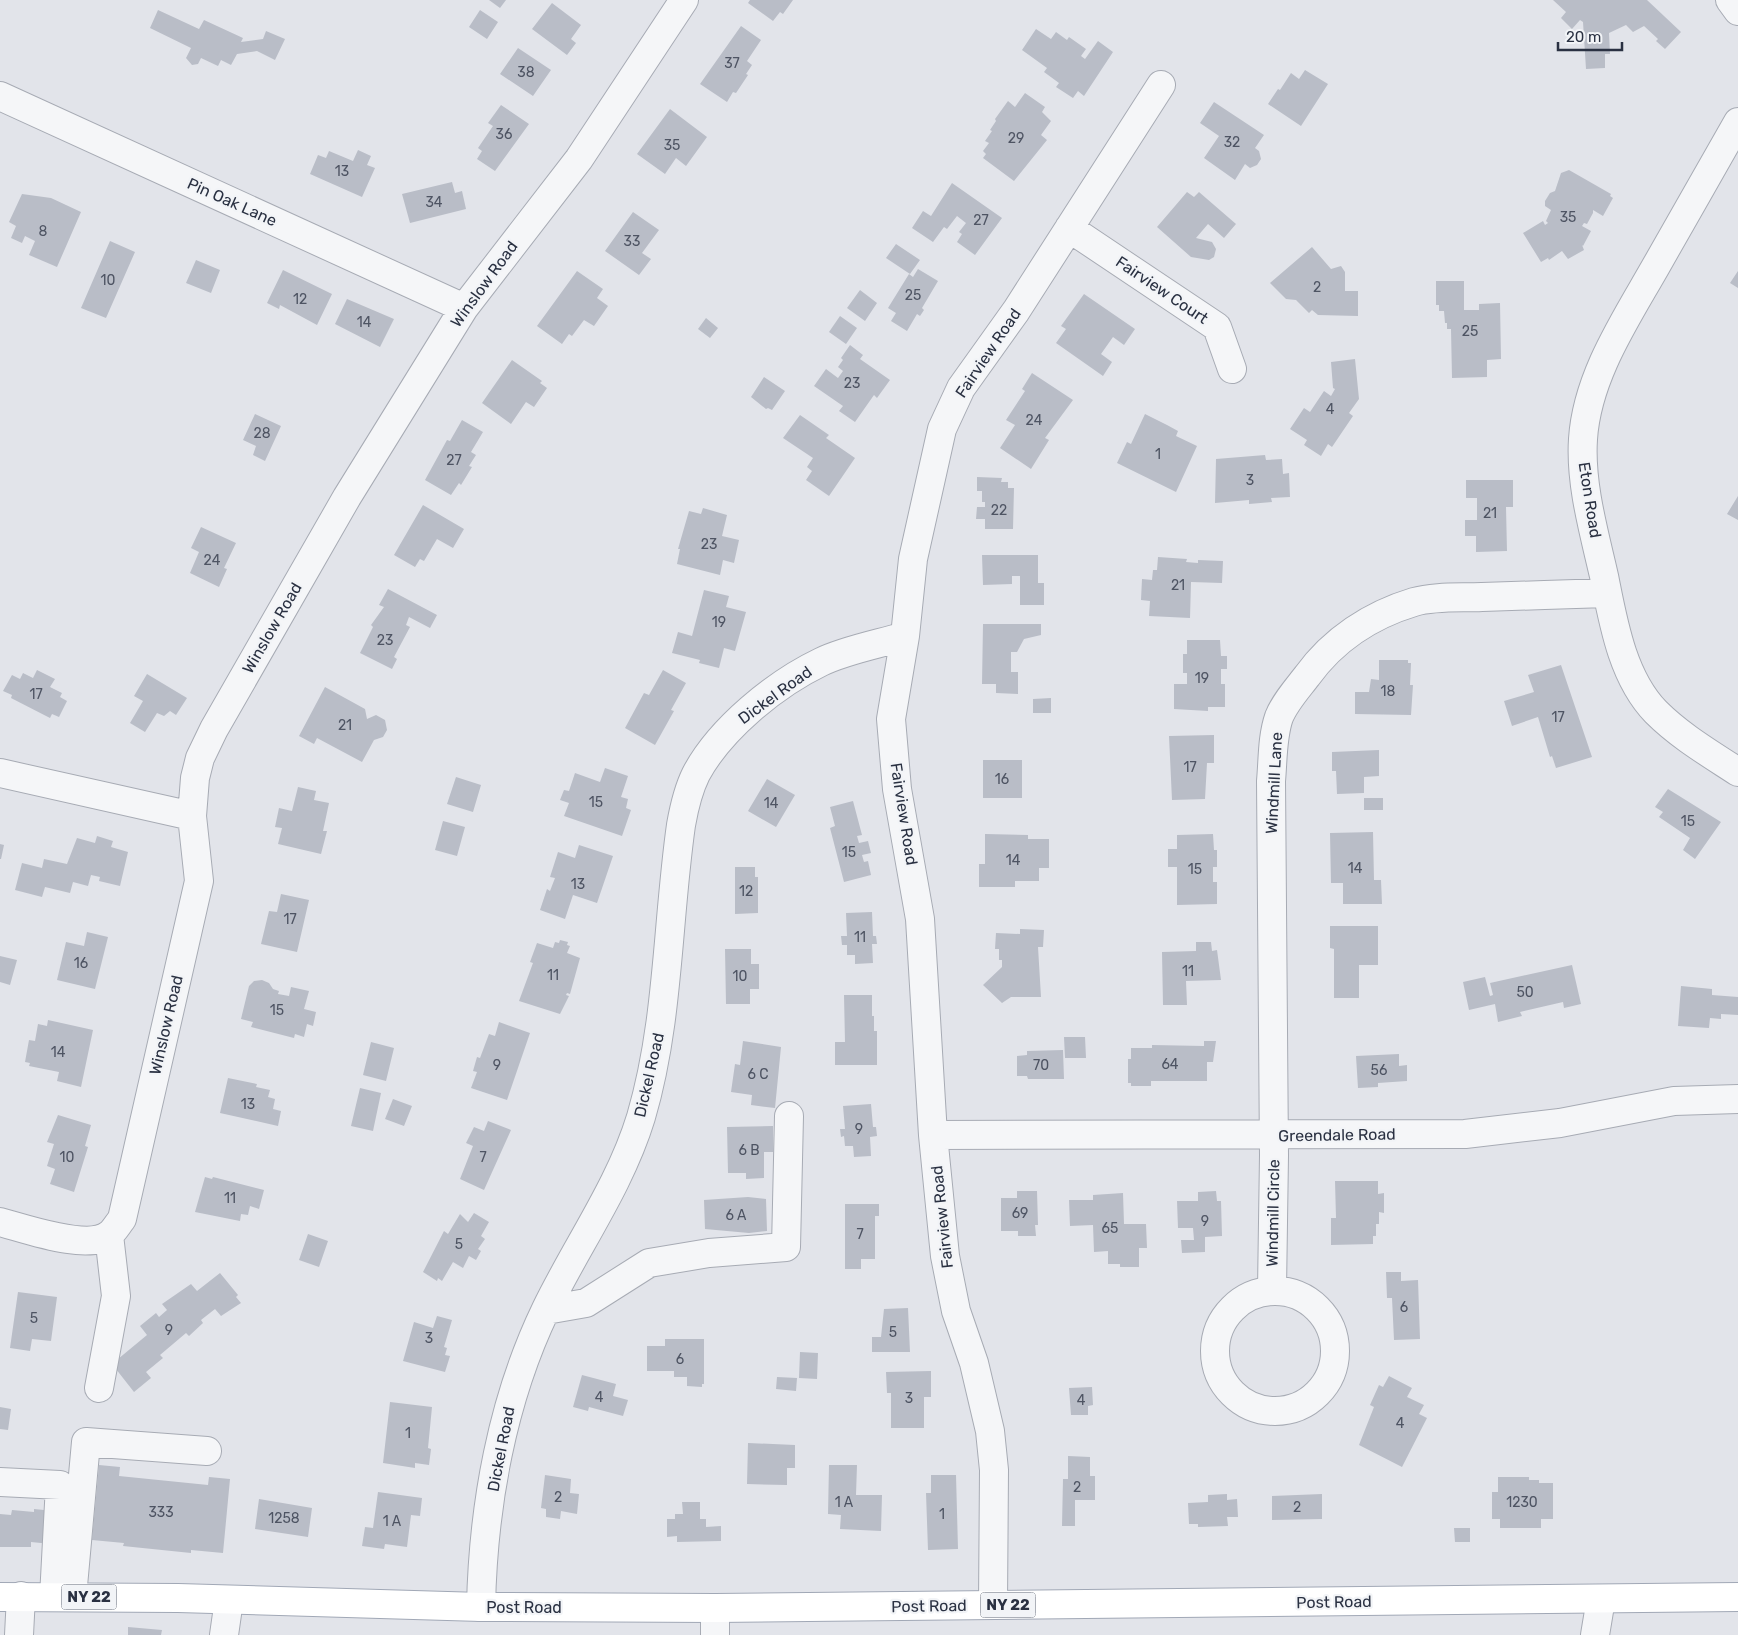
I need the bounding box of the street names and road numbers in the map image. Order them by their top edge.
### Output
street label: Pin Oak Lane [184,174,280,230]
street label: Winslow Road [446,237,522,331]
street label: Fairview Court [1112,252,1212,328]
street label: Fairview Road [951,305,1025,401]
street label: Eton Road [1575,461,1605,539]
street label: Winslow Road [238,579,306,677]
street label: Dickel Road [735,662,815,728]
street label: Windmill Lane [1262,731,1286,835]
street label: Fairview Road [887,761,921,867]
street label: Winslow Road [145,973,187,1077]
street label: Dickel Road [630,1031,668,1119]
street label: Greendale Road [1278,1124,1396,1146]
street label: Windmill Circle [1263,1159,1283,1267]
street label: Fairview Road [927,1165,957,1269]
street label: Dickel Road [483,1405,519,1493]
road number: NY 22 [62,1584,116,1610]
road number: NY 22 [980,1592,1036,1618]
street label: Post Road [1296,1592,1372,1612]
street label: Post Road [891,1596,967,1616]
street label: Post Road [486,1598,562,1617]

